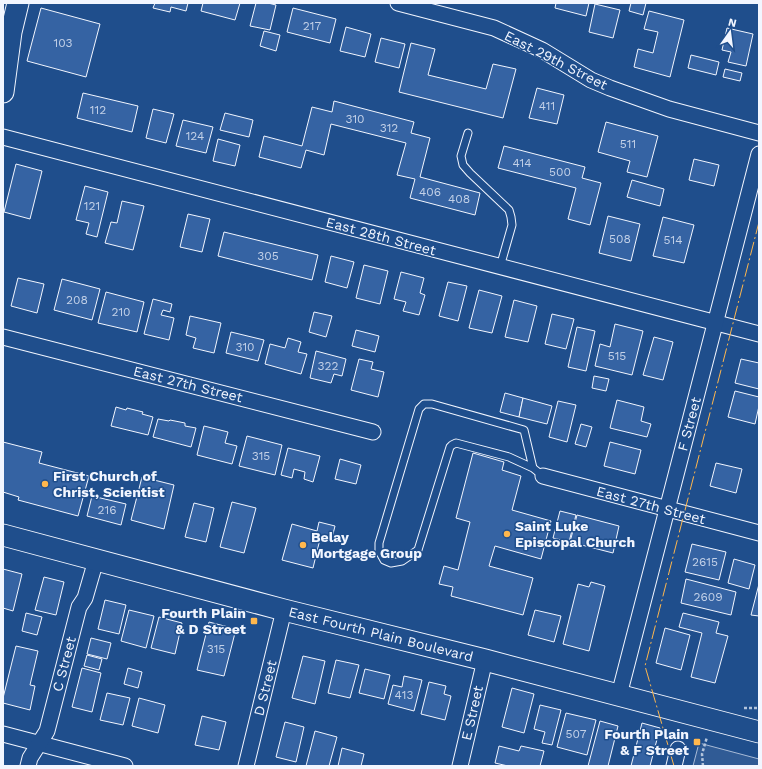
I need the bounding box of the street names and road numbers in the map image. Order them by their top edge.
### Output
street label: East 29th Street [502,27,610,93]
street label: East 28th Street [324,214,438,258]
street label: East 27th Street [132,363,244,405]
street label: F Street [674,395,704,453]
street label: East 27th Street [595,483,707,527]
street label: East Fourth Plain Boulevard [287,603,475,665]
street label: C Street [49,635,79,693]
street label: D Street [250,658,280,718]
street label: E Street [458,684,486,742]

